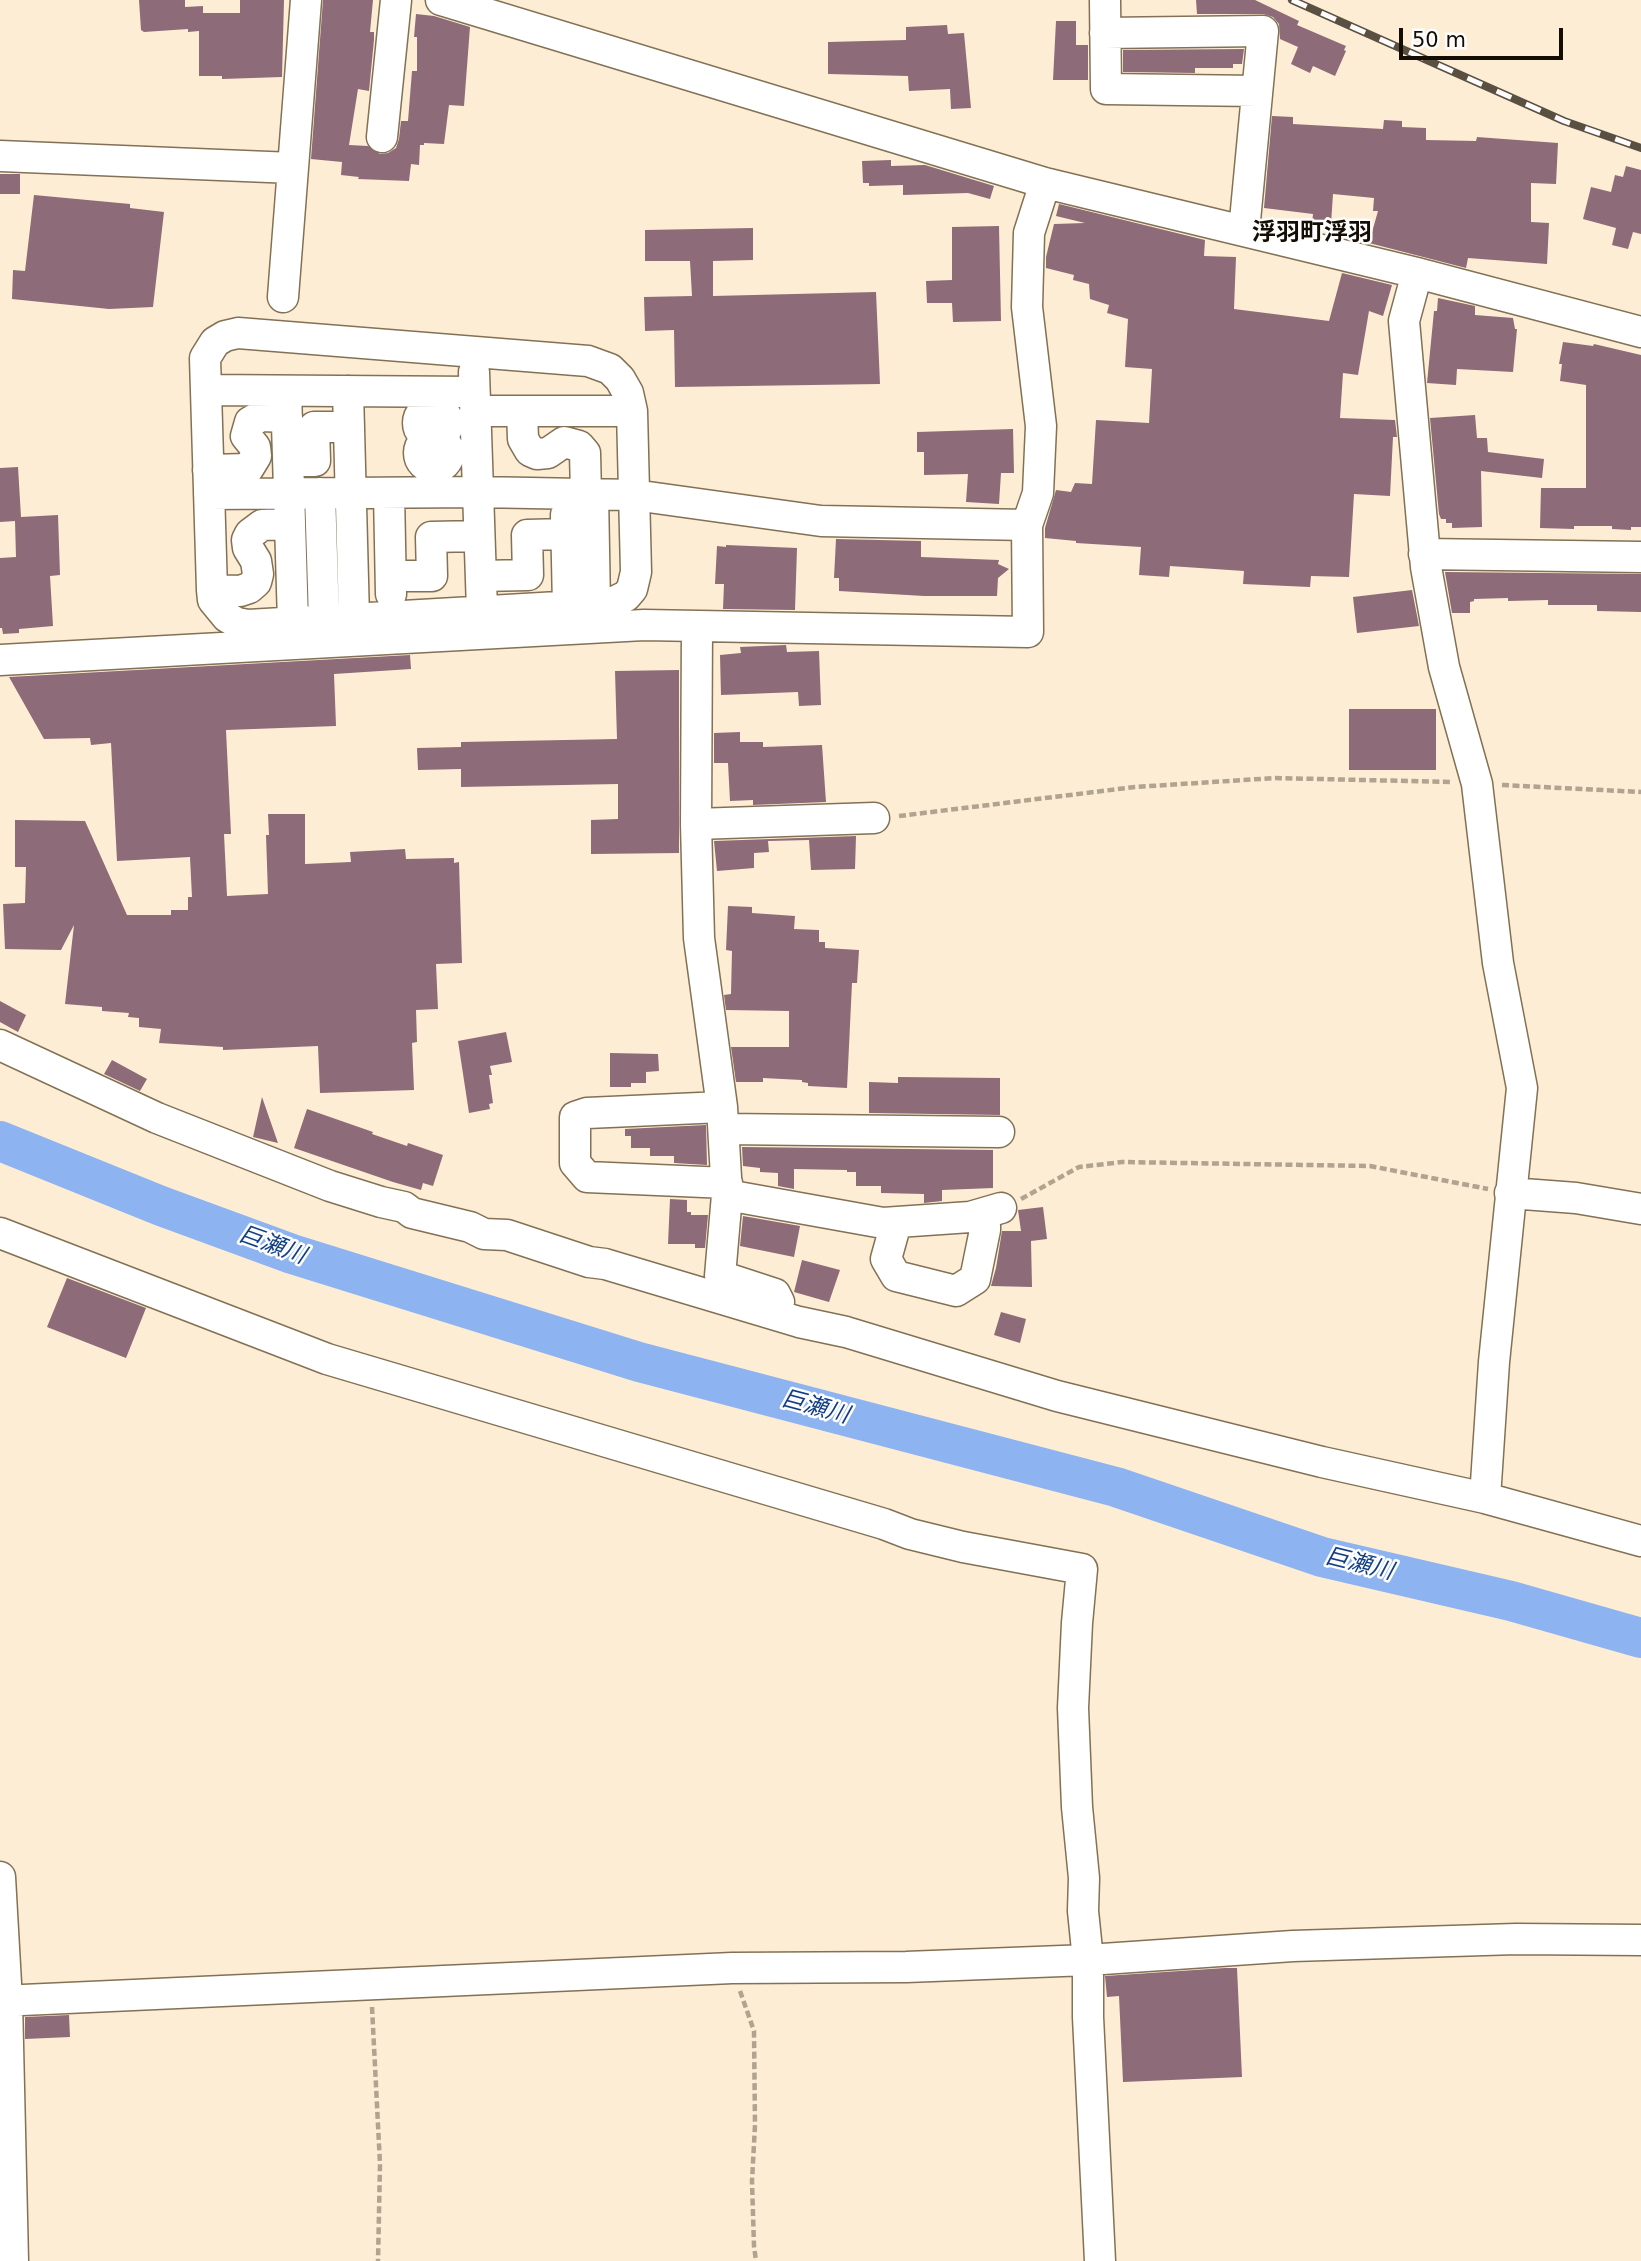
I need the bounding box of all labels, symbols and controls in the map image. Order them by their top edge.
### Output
scale bar [1403,14,1568,58]
text: 50 m [1412,28,1466,52]
district label: 浮羽町浮羽 [1252,220,1372,248]
water label: 巨瀬川 [235,1221,309,1271]
water label: 巨瀬川 [778,1386,852,1430]
water label: 巨瀬川 [1322,1543,1396,1587]

